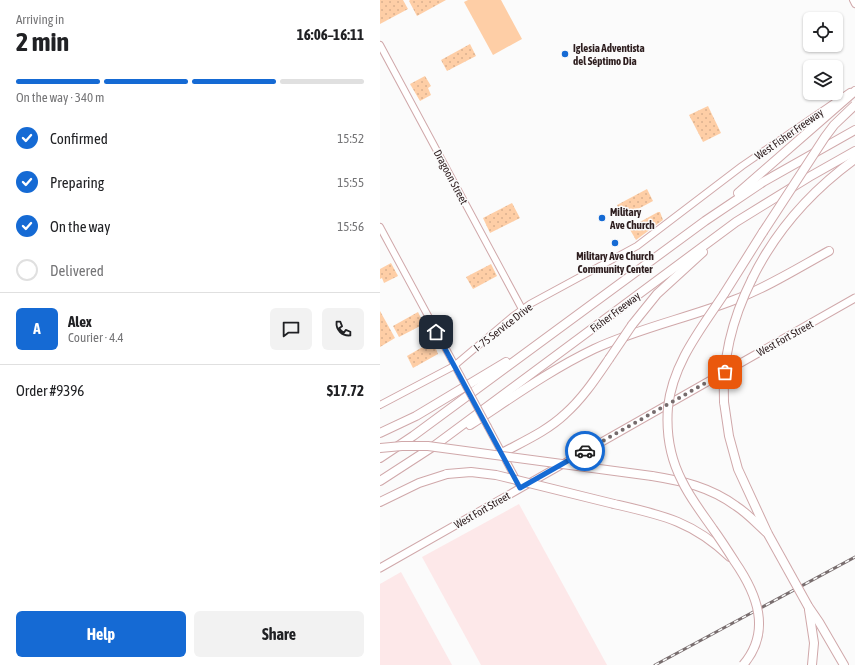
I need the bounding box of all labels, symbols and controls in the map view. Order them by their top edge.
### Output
text: Arriving in [16,12,64,27]
map controls [803,12,843,100]
button: locate [803,12,843,52]
text: 16:06–16:11 [297,26,364,43]
text: 2 min [16,27,69,57]
place label: Iglesia Adventista del Séptimo Dia [573,42,645,67]
marker: Iglesia Adventista del Séptimo Dia [560,49,570,59]
button: layers [803,60,843,100]
text: On the way · 340 m [16,90,104,105]
street label: West Fisher Freeway [753,106,826,162]
icon: check [16,127,38,149]
text: Confirmed [50,130,108,147]
text: 15:52 [337,131,364,146]
street label: Dragoon Street [432,148,470,206]
icon: check [16,171,38,193]
text: Preparing [50,174,104,191]
text: 15:55 [337,175,364,190]
place label: Military Ave Church [609,206,655,231]
marker: Military Ave Church [597,213,607,223]
icon: check [16,215,38,237]
text: On the way [50,218,111,235]
text: 15:56 [337,219,364,234]
marker: Military Ave Church Community Center [610,238,620,248]
place label: Military Ave Church Community Center [576,250,654,275]
text: Delivered [50,262,104,279]
street label: Fisher Freeway [588,289,643,335]
street label: I- 75 Service Drive [471,300,535,354]
button: chat [270,308,312,350]
button: phone [322,308,364,350]
text: Alex [68,313,92,330]
pin [419,315,453,349]
street label: West Fort Street [755,318,815,358]
text: A [33,320,41,337]
icon: home [425,321,447,343]
text: Courier · 4.4 [68,330,124,345]
pin [708,355,742,389]
icon: bag [714,361,736,383]
text: Order #9396 [16,382,84,399]
text: $17.72 [327,382,364,399]
courier [565,431,605,471]
icon: car [574,440,596,462]
street label: West Fort Street [452,489,512,531]
button: Help [16,611,186,657]
button: Share [194,611,364,657]

